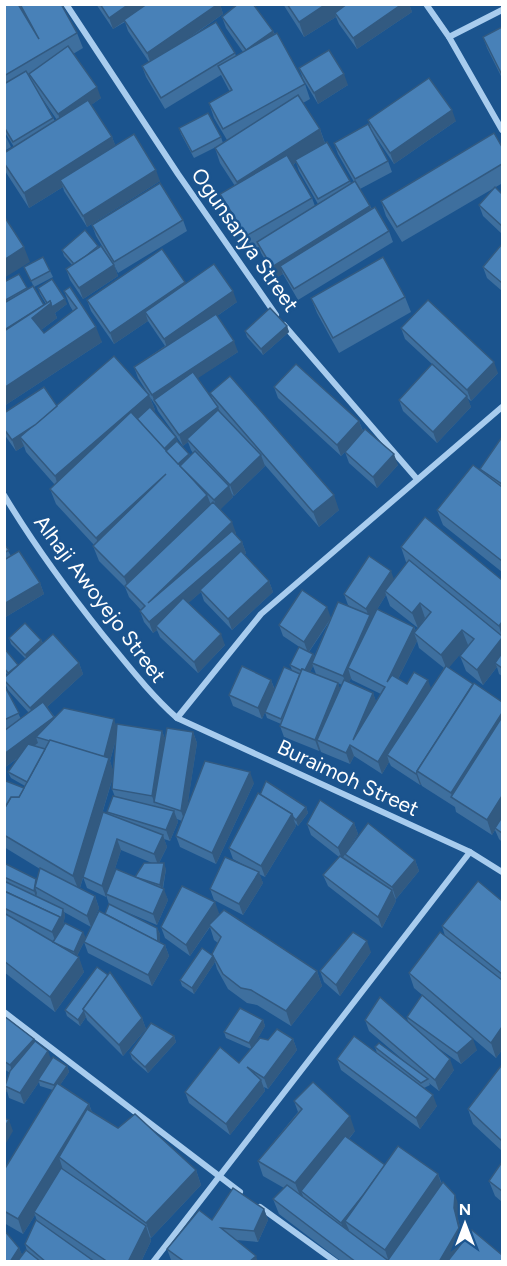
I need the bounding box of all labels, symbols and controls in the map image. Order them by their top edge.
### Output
street label: Ogunsanya Street [187,163,304,316]
street label: Alhaji Awoyejo Street [29,510,172,687]
street label: Buraimoh Street [274,734,423,821]
north arrow [435,1194,495,1254]
text: N [459,1200,471,1219]

